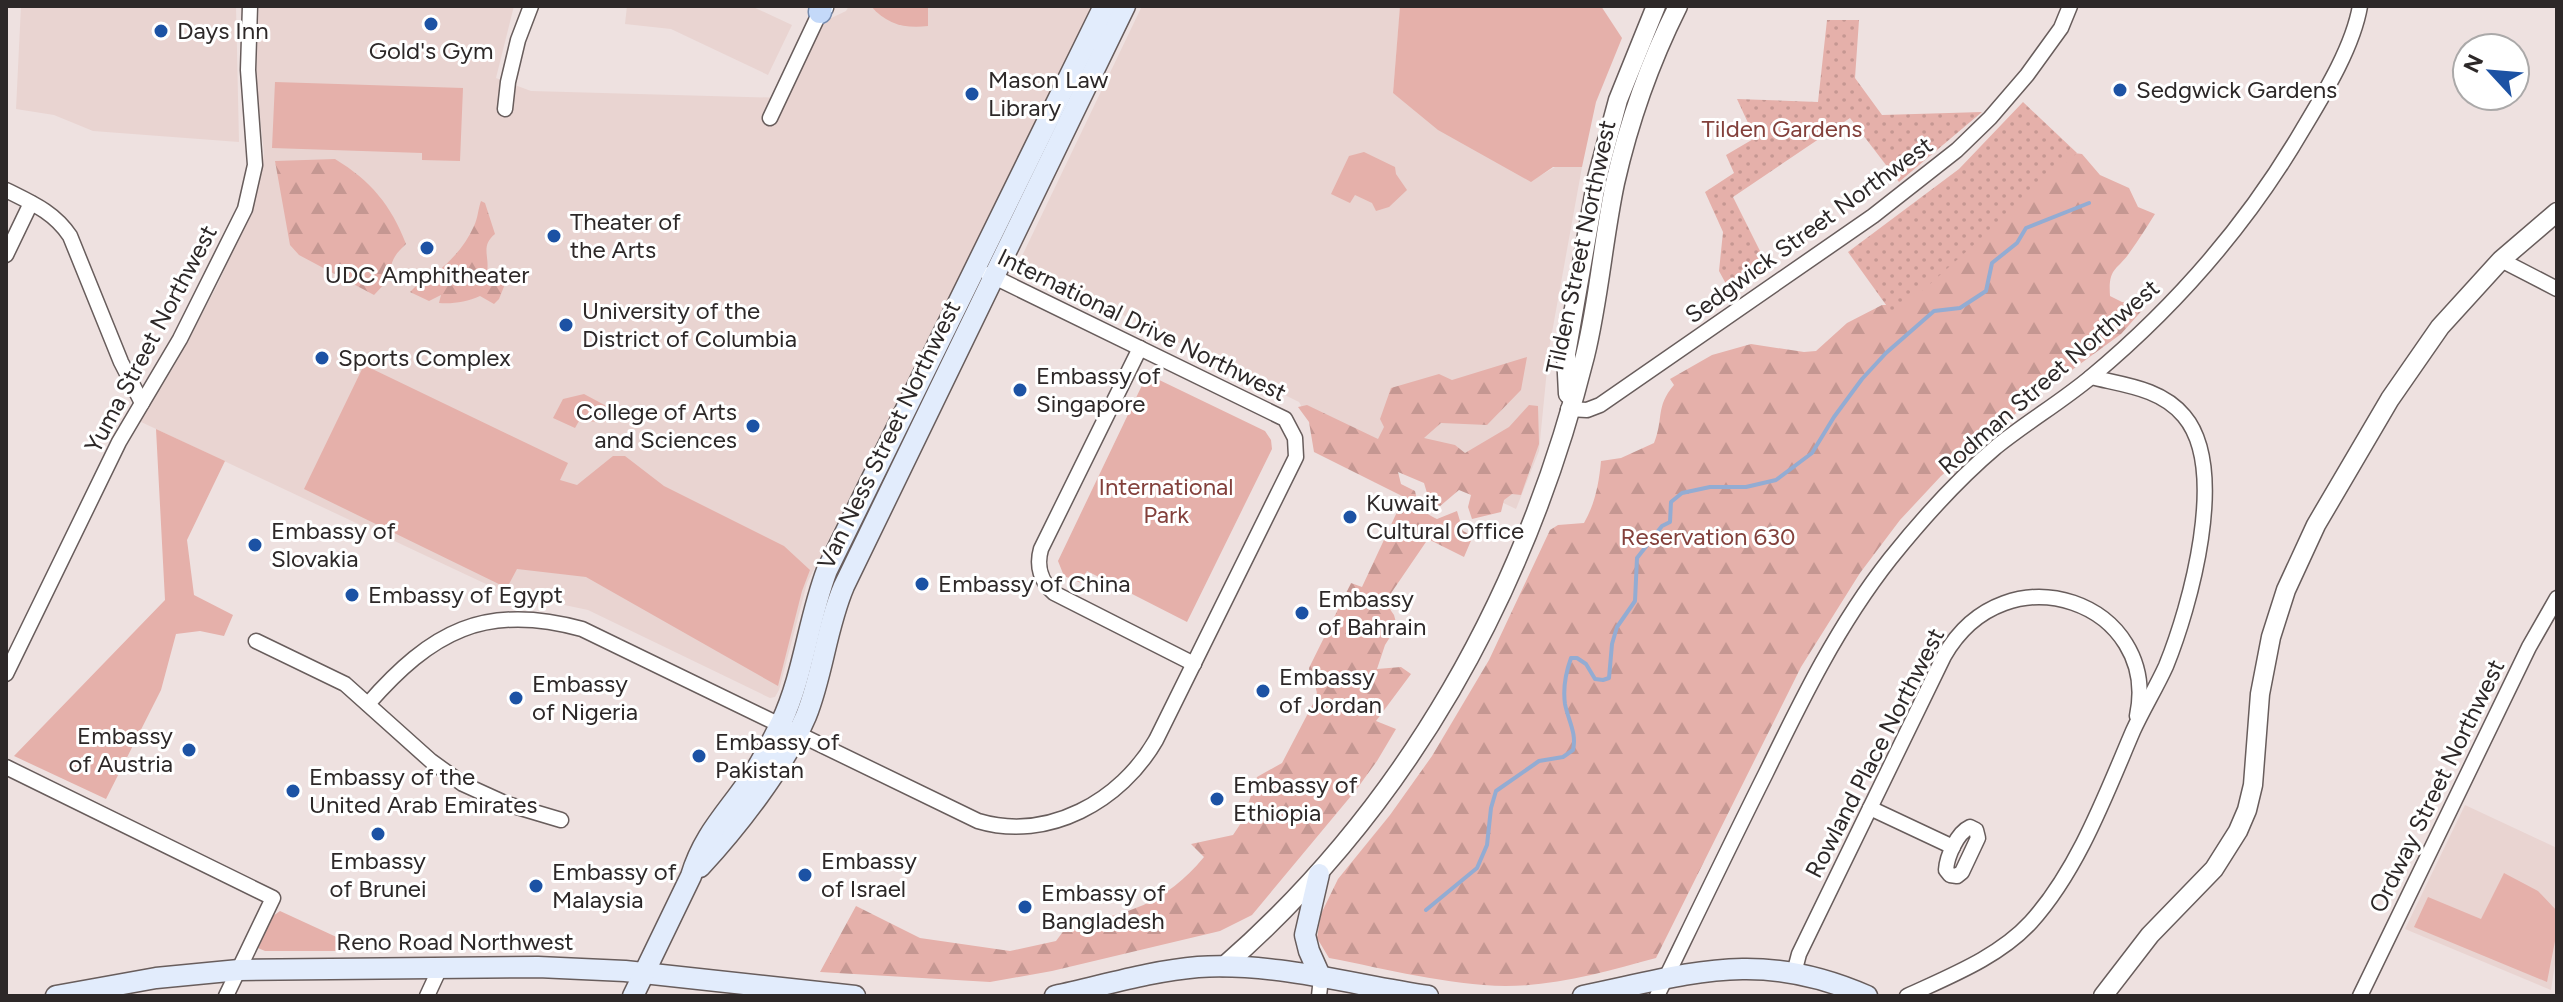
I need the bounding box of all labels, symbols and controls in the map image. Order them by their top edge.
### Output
marker: Gold's Gym [422,15,440,33]
place label: Days Inn [177,16,269,45]
marker: Days Inn [152,22,170,40]
north arrow [2451,32,2531,112]
place label: Gold's Gym [369,36,493,65]
text: N [2458,50,2489,77]
place label: Mason Law Library [988,65,1109,122]
place label: Sedgwick Gardens [2136,75,2337,104]
marker: Sedgwick Gardens [2111,81,2129,99]
marker: Mason Law Library [963,85,981,103]
park label: Tilden Gardens [1702,114,1862,143]
street label: Tilden Street Northwest [1539,117,1622,376]
street label: Sedgwick Street Northwest [1679,130,1938,329]
place label: Theater of the Arts [570,207,681,264]
street label: Yuma Street Northwest [78,220,223,458]
marker: Theater of the Arts [545,227,563,245]
marker: UDC Amphitheater [418,239,436,257]
street label: International Drive Northwest [993,242,1291,407]
place label: UDC Amphitheater [325,260,529,289]
street label: Rodman Street Northwest [1932,273,2165,480]
place label: University of the District of Columbia [582,296,797,353]
street label: Van Ness Street Northwest [811,296,966,574]
marker: University of the District of Columbia [557,316,575,334]
place label: Sports Complex [338,343,511,372]
marker: Sports Complex [313,349,331,367]
place label: Embassy of Singapore [1036,361,1161,418]
marker: Embassy of Singapore [1011,381,1029,399]
place label: College of Arts and Sciences [576,397,737,454]
marker: College of Arts and Sciences [744,417,762,435]
park label: International Park [1098,472,1234,529]
place label: Kuwait Cultural Office [1366,488,1524,545]
marker: Kuwait Cultural Office [1341,508,1359,526]
place label: Embassy of Slovakia [271,516,396,573]
park label: Reservation 630 [1621,522,1795,551]
marker: Embassy of Slovakia [246,536,264,554]
place label: Embassy of China [938,569,1130,598]
marker: Embassy of China [913,575,931,593]
place label: Embassy of Egypt [368,580,563,609]
place label: Embassy of Bahrain [1318,584,1426,641]
marker: Embassy of Egypt [343,586,361,604]
marker: Embassy of Bahrain [1293,604,1311,622]
street label: Rowland Place Northwest [1799,623,1950,883]
street label: Ordway Street Northwest [2363,655,2510,917]
place label: Embassy of Jordan [1279,662,1382,719]
place label: Embassy of Nigeria [532,669,638,726]
marker: Embassy of Jordan [1254,682,1272,700]
marker: Embassy of Nigeria [507,689,525,707]
place label: Embassy of Austria [68,721,173,778]
place label: Embassy of Pakistan [715,727,840,784]
marker: Embassy of Austria [180,741,198,759]
marker: Embassy of Pakistan [690,747,708,765]
place label: Embassy of the United Arab Emirates [309,762,537,819]
place label: Embassy of Ethiopia [1233,770,1358,827]
marker: Embassy of the United Arab Emirates [284,782,302,800]
marker: Embassy of Ethiopia [1208,790,1226,808]
marker: Embassy of Brunei [369,825,387,843]
place label: Embassy of Brunei [330,846,426,903]
place label: Embassy of Israel [821,846,917,903]
place label: Embassy of Malaysia [552,857,677,914]
marker: Embassy of Israel [796,866,814,884]
marker: Embassy of Malaysia [527,877,545,895]
place label: Embassy of Bangladesh [1041,878,1166,935]
marker: Embassy of Bangladesh [1016,898,1034,916]
street label: Reno Road Northwest [336,927,574,956]

